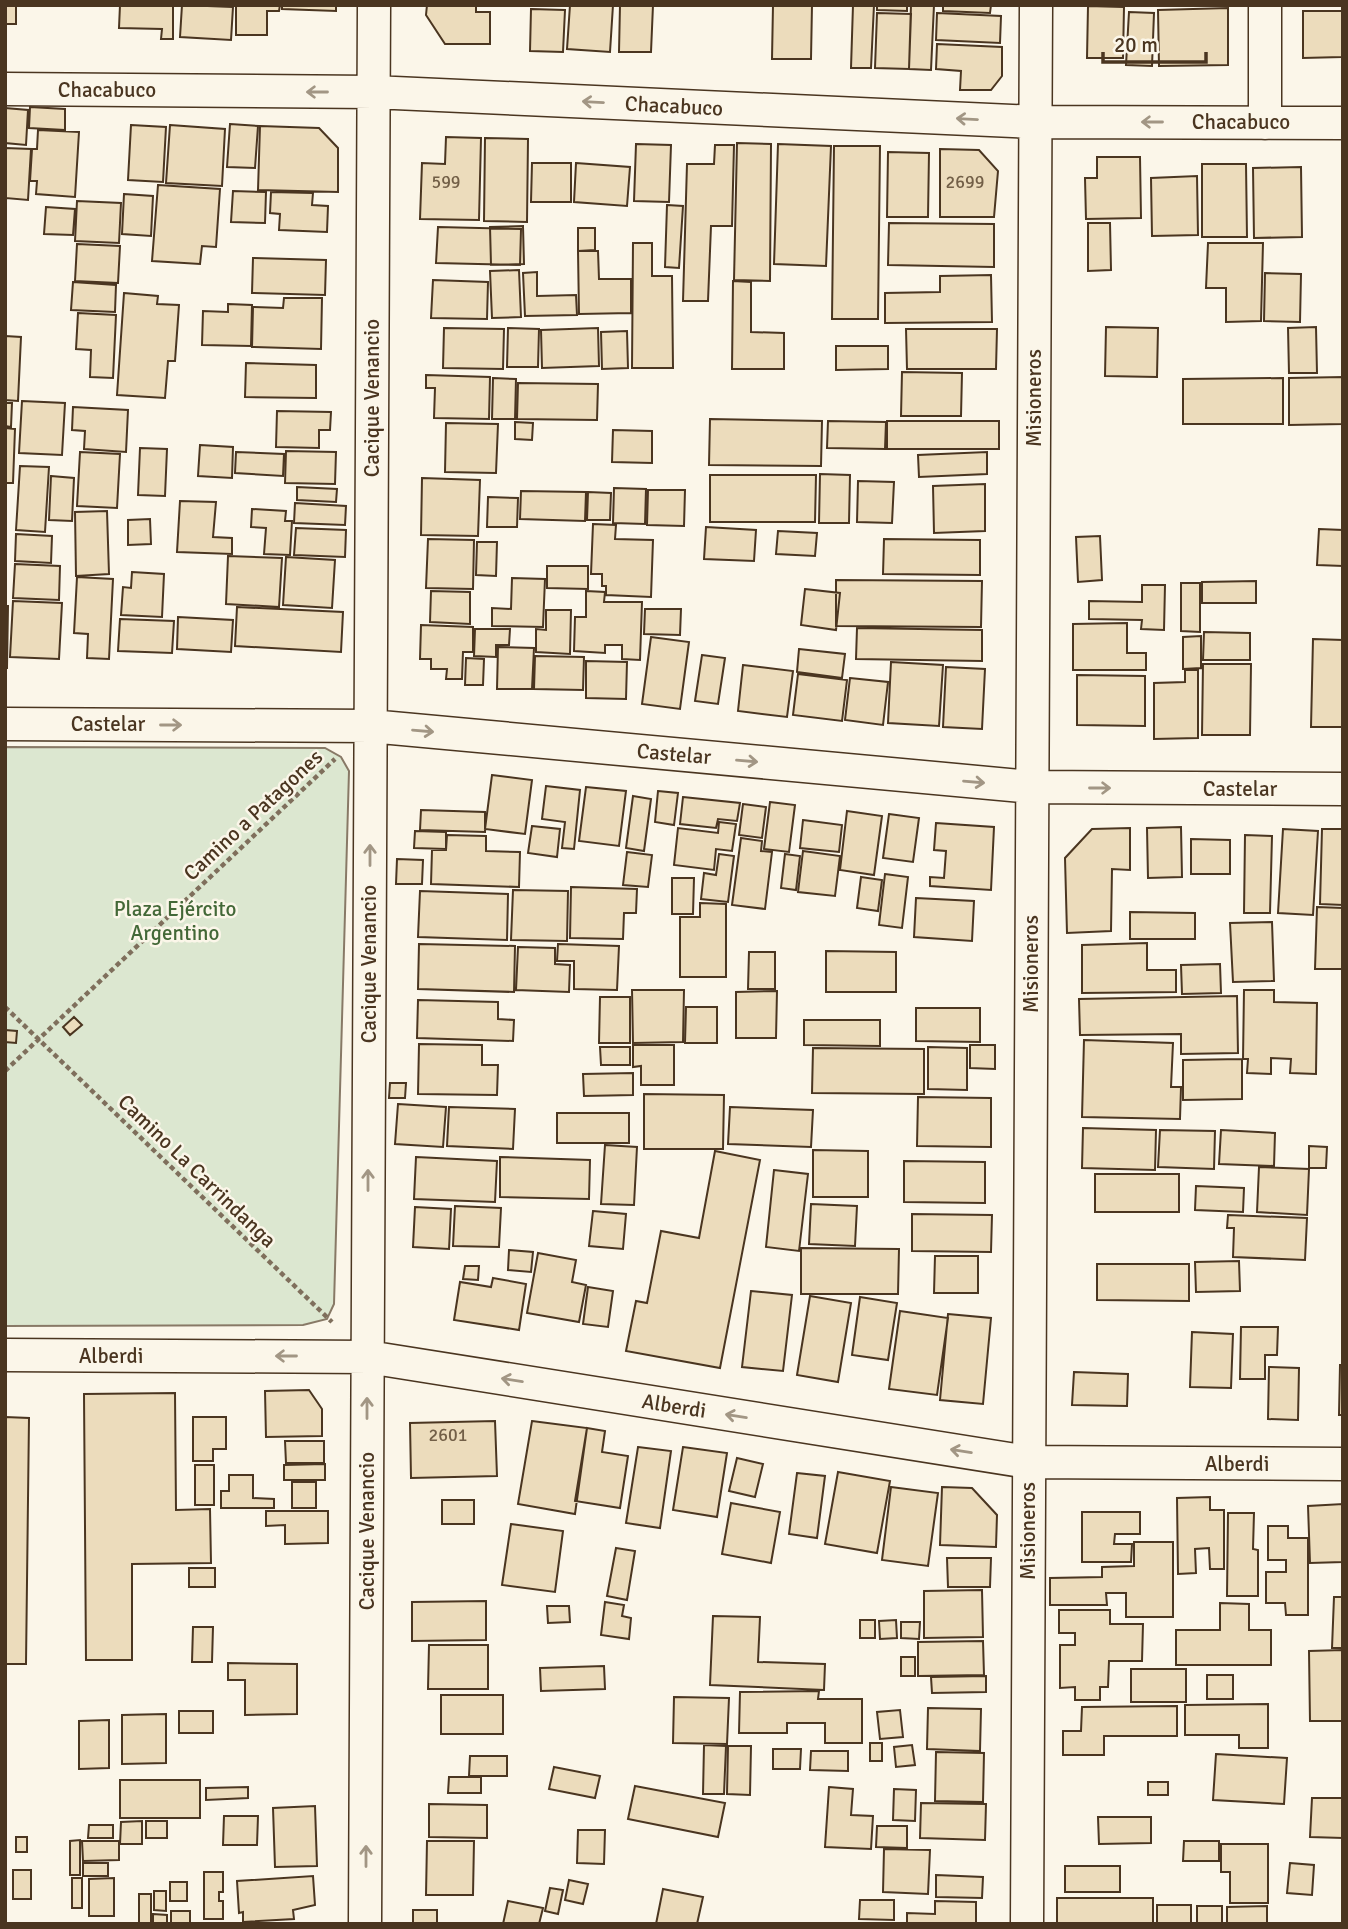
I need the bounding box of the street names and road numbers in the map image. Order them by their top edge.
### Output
street label: Chacabuco [58,77,156,103]
street label: Chacabuco [624,90,724,122]
street label: Chacabuco [1192,109,1290,135]
street label: Cacique Venancio [359,319,385,477]
street label: Misioneros [1021,349,1047,447]
street label: Castelar [71,711,146,737]
street label: Castelar [636,738,713,770]
street label: Camino a Patagones [178,744,328,886]
street label: Castelar [1203,776,1278,802]
street label: Cacique Venancio [356,885,382,1043]
street label: Misioneros [1018,915,1044,1013]
street label: Camino La Carrindanga [113,1089,281,1253]
street label: Alberdi [79,1343,143,1369]
street label: Alberdi [640,1388,708,1424]
street label: Alberdi [1205,1451,1269,1477]
street label: Cacique Venancio [354,1452,380,1610]
street label: Misioneros [1015,1482,1041,1580]

